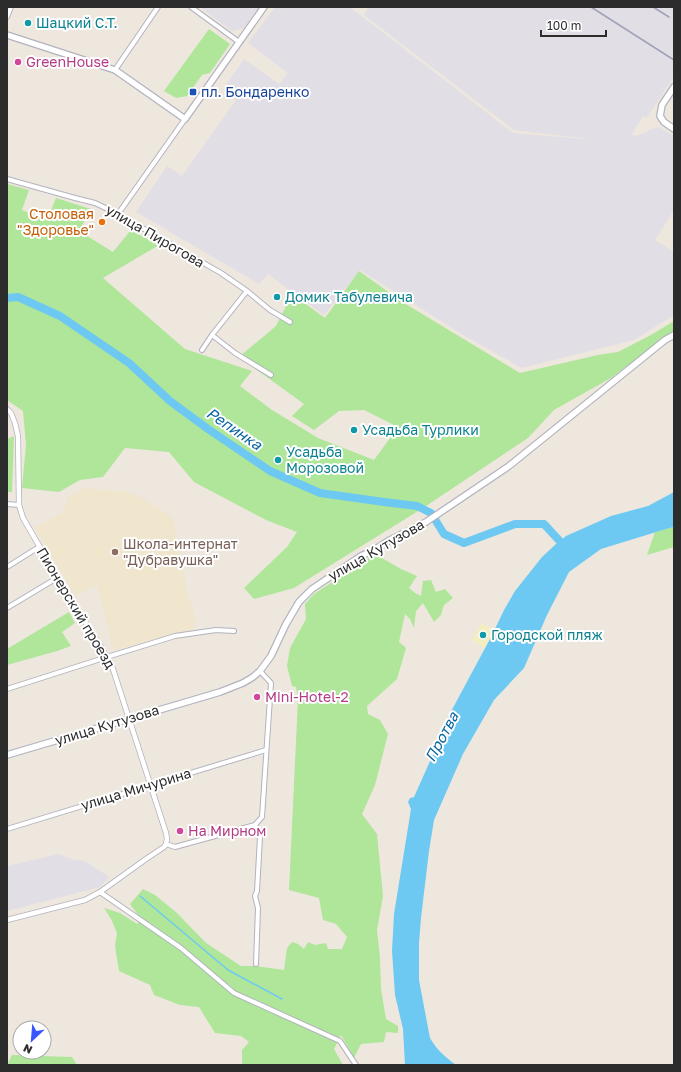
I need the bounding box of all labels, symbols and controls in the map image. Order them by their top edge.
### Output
scale bar [541,12,606,38]
place label: Шацкий С.Т. [36,14,118,31]
marker: Шацкий С.Т. [23,18,33,28]
text: 100 m [547,18,581,33]
place label: GreenHouse [26,53,109,70]
marker: GreenHouse [13,57,23,67]
place label: пл. Бондаренко [201,83,310,100]
marker: пл. Бондаренко [188,87,198,97]
street label: улица Пирогова [103,200,208,271]
place label: Столовая "Здоровье" [17,205,94,238]
marker: Столовая "Здоровье" [97,217,107,227]
place label: Домик Табулевича [285,288,413,305]
marker: Домик Табулевича [272,292,282,302]
water label: Репинка [204,403,266,453]
place label: Усадьба Турлики [362,421,479,438]
marker: Усадьба Турлики [349,425,359,435]
place label: Усадьба Морозовой [286,443,364,476]
marker: Усадьба Морозовой [273,455,283,465]
street label: улица Кутузова [325,515,427,584]
place label: Школа-интернат "Дубравушка" [123,535,238,568]
street label: Пионерский проезд [34,544,120,672]
marker: Школа-интернат "Дубравушка" [110,547,120,557]
place label: Городской пляж [491,626,603,643]
marker: Городской пляж [478,630,488,640]
place label: Mini-Hotel-2 [265,688,349,705]
marker: Mini-Hotel-2 [252,692,262,702]
street label: улица Кутузова [53,701,161,748]
water label: Протва [421,708,462,764]
street label: улица Мичурина [79,764,193,813]
place label: На Мирном [188,822,266,839]
marker: На Мирном [175,826,185,836]
north arrow [12,1020,52,1060]
text: N [21,1042,34,1057]

